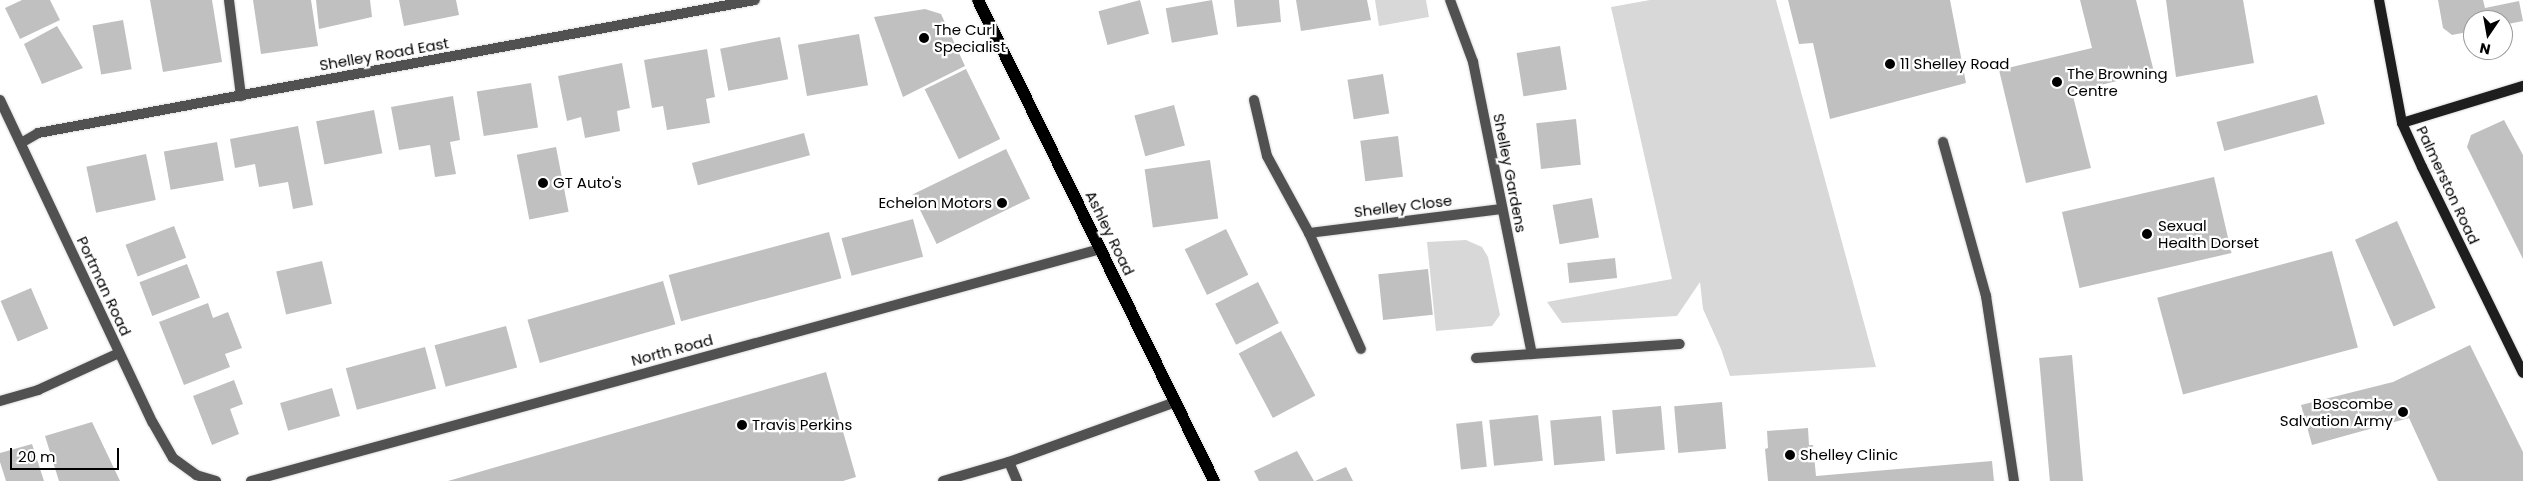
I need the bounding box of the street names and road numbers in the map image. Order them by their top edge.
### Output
street label: Shelley Road East [318,34,450,74]
street label: Shelley Gardens [1490,112,1530,234]
street label: Palmerston Road [2413,123,2483,247]
street label: Ashley Road [1082,188,1138,278]
street label: Shelley Close [1353,191,1453,221]
street label: Portman Road [73,233,135,339]
street label: North Road [629,330,715,370]

